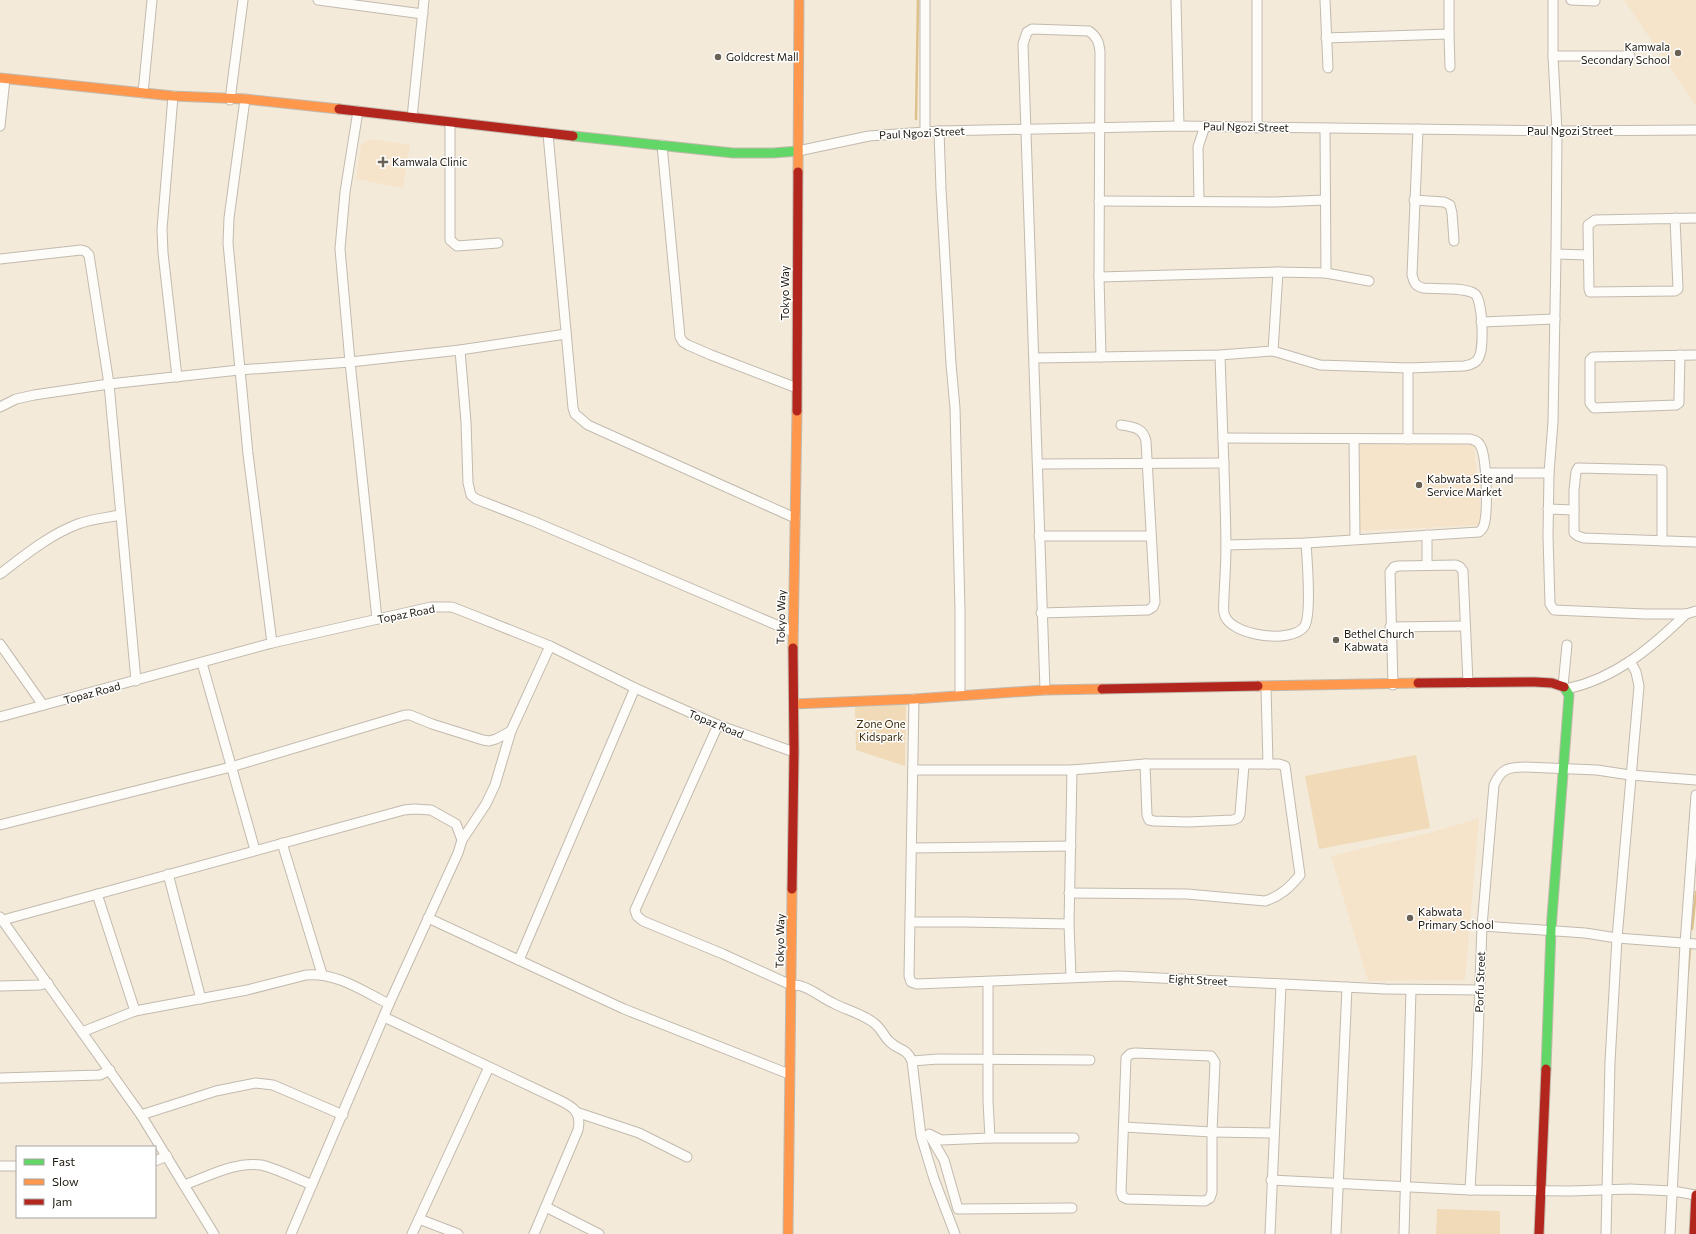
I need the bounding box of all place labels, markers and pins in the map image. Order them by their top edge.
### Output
place label: Kamwala Secondary School [1581,40,1670,66]
marker: Kamwala Secondary School [1673,48,1683,58]
place label: Goldcrest Mall [726,50,799,63]
marker: Goldcrest Mall [713,52,723,62]
place label: Kamwala Clinic [392,155,467,168]
marker: Kamwala Clinic [377,156,389,168]
place label: Kabwata Site and Service Market [1427,472,1513,498]
marker: Kabwata Site and Service Market [1414,480,1424,490]
place label: Bethel Church Kabwata [1344,627,1414,653]
marker: Bethel Church Kabwata [1331,635,1341,645]
place label: Kabwata Primary School [1418,905,1494,931]
marker: Kabwata Primary School [1405,913,1415,923]

